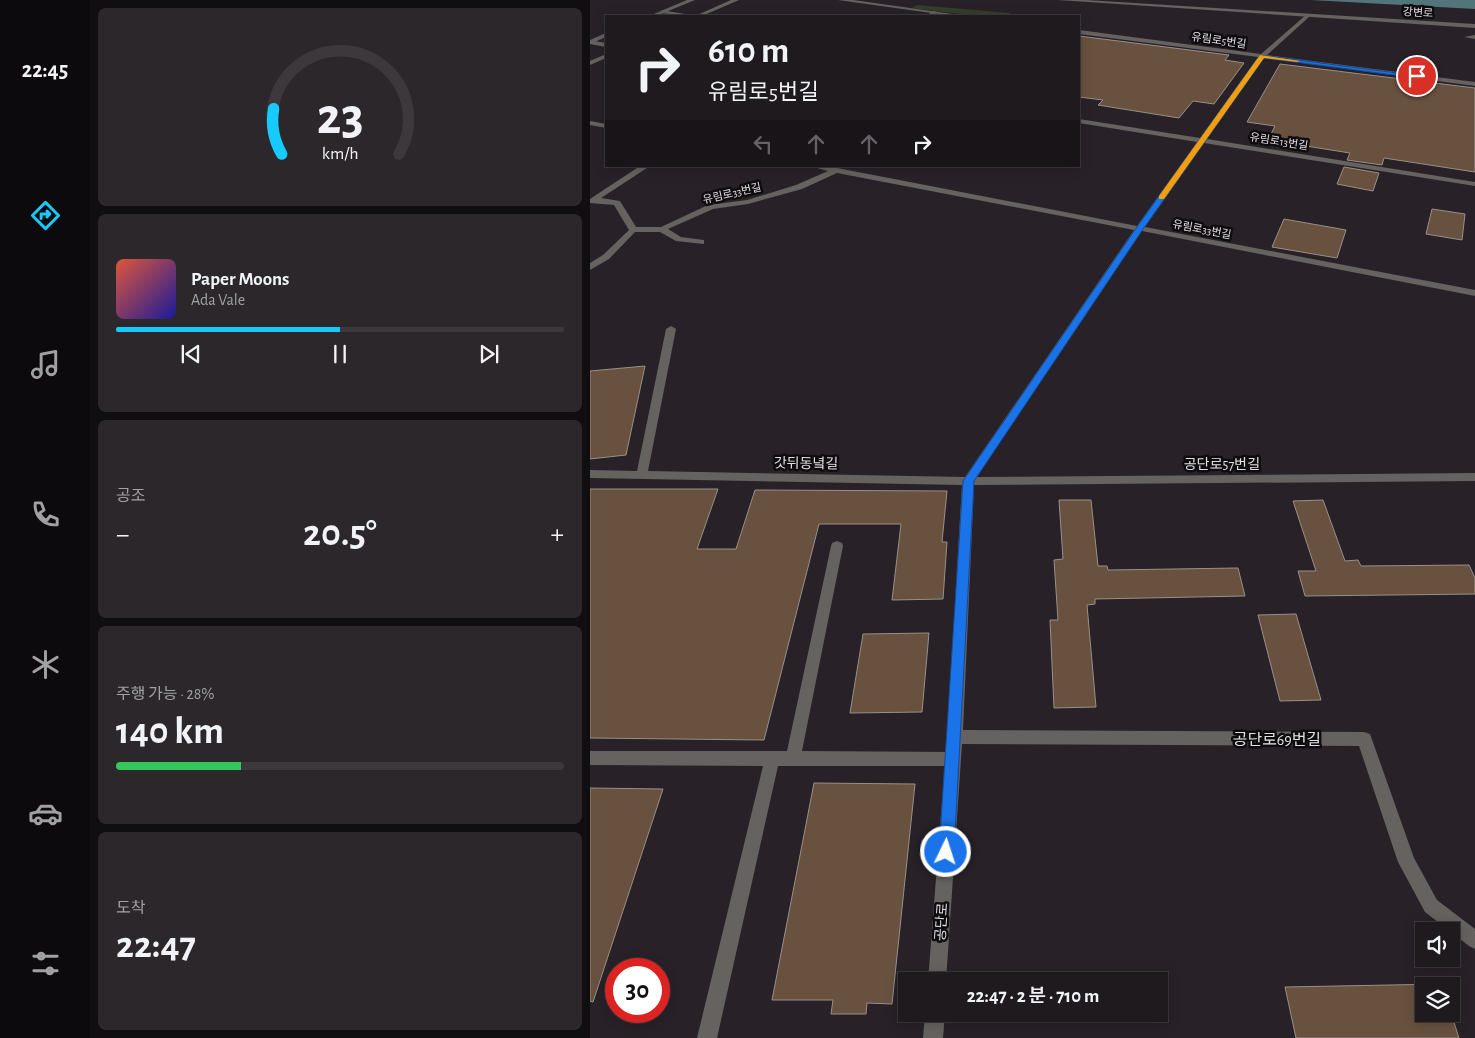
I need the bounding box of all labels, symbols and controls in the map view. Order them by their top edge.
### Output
street label: 강변로 [1402,6,1433,19]
street label: 유림로5번길 [1191,31,1247,50]
text: 610 m [708,34,789,69]
icon: right [625,35,690,100]
pin [1396,55,1438,97]
text: 22:45 [22,59,68,81]
icon: arrive [1403,62,1431,90]
text: 유림로5번길 [708,81,818,103]
text: 23 [317,91,363,143]
icon: left [749,130,777,158]
icon: ahead [802,130,830,158]
icon: ahead [855,130,883,158]
icon: right [908,130,936,158]
street label: 유림로13번길 [1249,131,1309,152]
text: km/h [322,145,358,163]
street label: 유림로33번길 [702,181,762,206]
icon: directions [28,198,63,233]
street label: 유림로33번길 [1172,218,1232,241]
text: Paper Moons [191,270,289,289]
text: Ada Vale [191,292,245,308]
icon: previous [177,340,205,368]
icon: pause [326,340,354,368]
icon: next [475,340,503,368]
icon: music [28,347,63,382]
street label: 갓뒤동녘길 [774,455,838,472]
street label: 공단로57번길 [1184,457,1260,472]
text: 공조 [116,488,145,504]
icon: phone [28,497,63,532]
text: 20.5° [303,515,377,553]
text: − [116,521,129,549]
text: + [551,521,564,549]
icon: climate [28,647,63,682]
text: 주행 가능 · 28% [116,686,215,702]
text: 140 km [116,713,224,751]
street label: 공단로69번길 [1233,732,1321,748]
icon: car [28,796,63,831]
position arrow [919,825,971,877]
text: 도착 [116,900,145,916]
street label: 공단로 [933,902,950,942]
map controls [1415,922,1460,1022]
button: sound [1415,922,1460,967]
text: 22:47 [116,927,196,965]
icon: filters [28,946,63,981]
speed limit sign: 30 [605,958,670,1023]
button: layers [1415,977,1460,1022]
text: 22:47 · 2 분 · 710 m [967,987,1099,1006]

